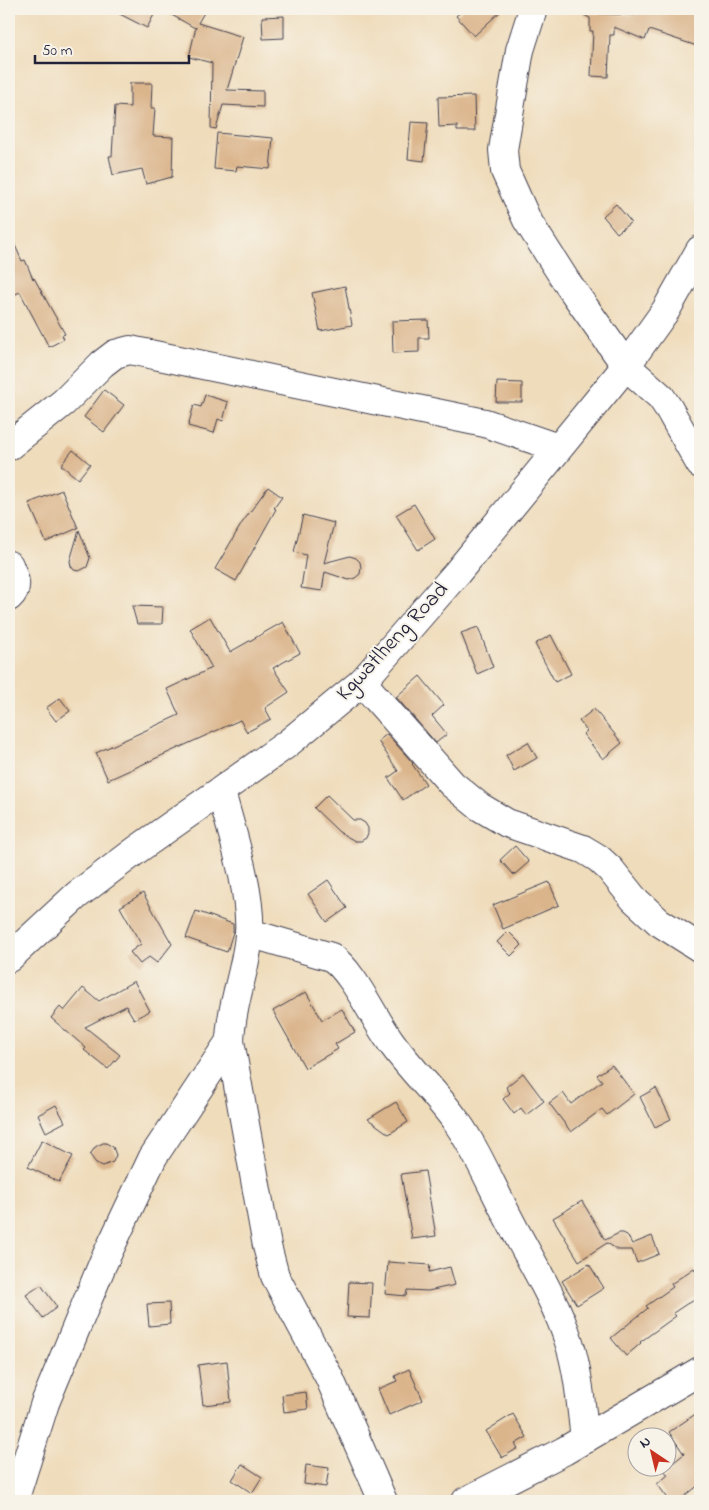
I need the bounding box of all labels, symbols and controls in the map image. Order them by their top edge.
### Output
scale bar [35,32,189,64]
text: 50 m [42,40,73,62]
street label: Kgwatlheng Road [329,575,457,709]
north arrow [626,1428,676,1478]
text: N [636,1431,655,1454]

